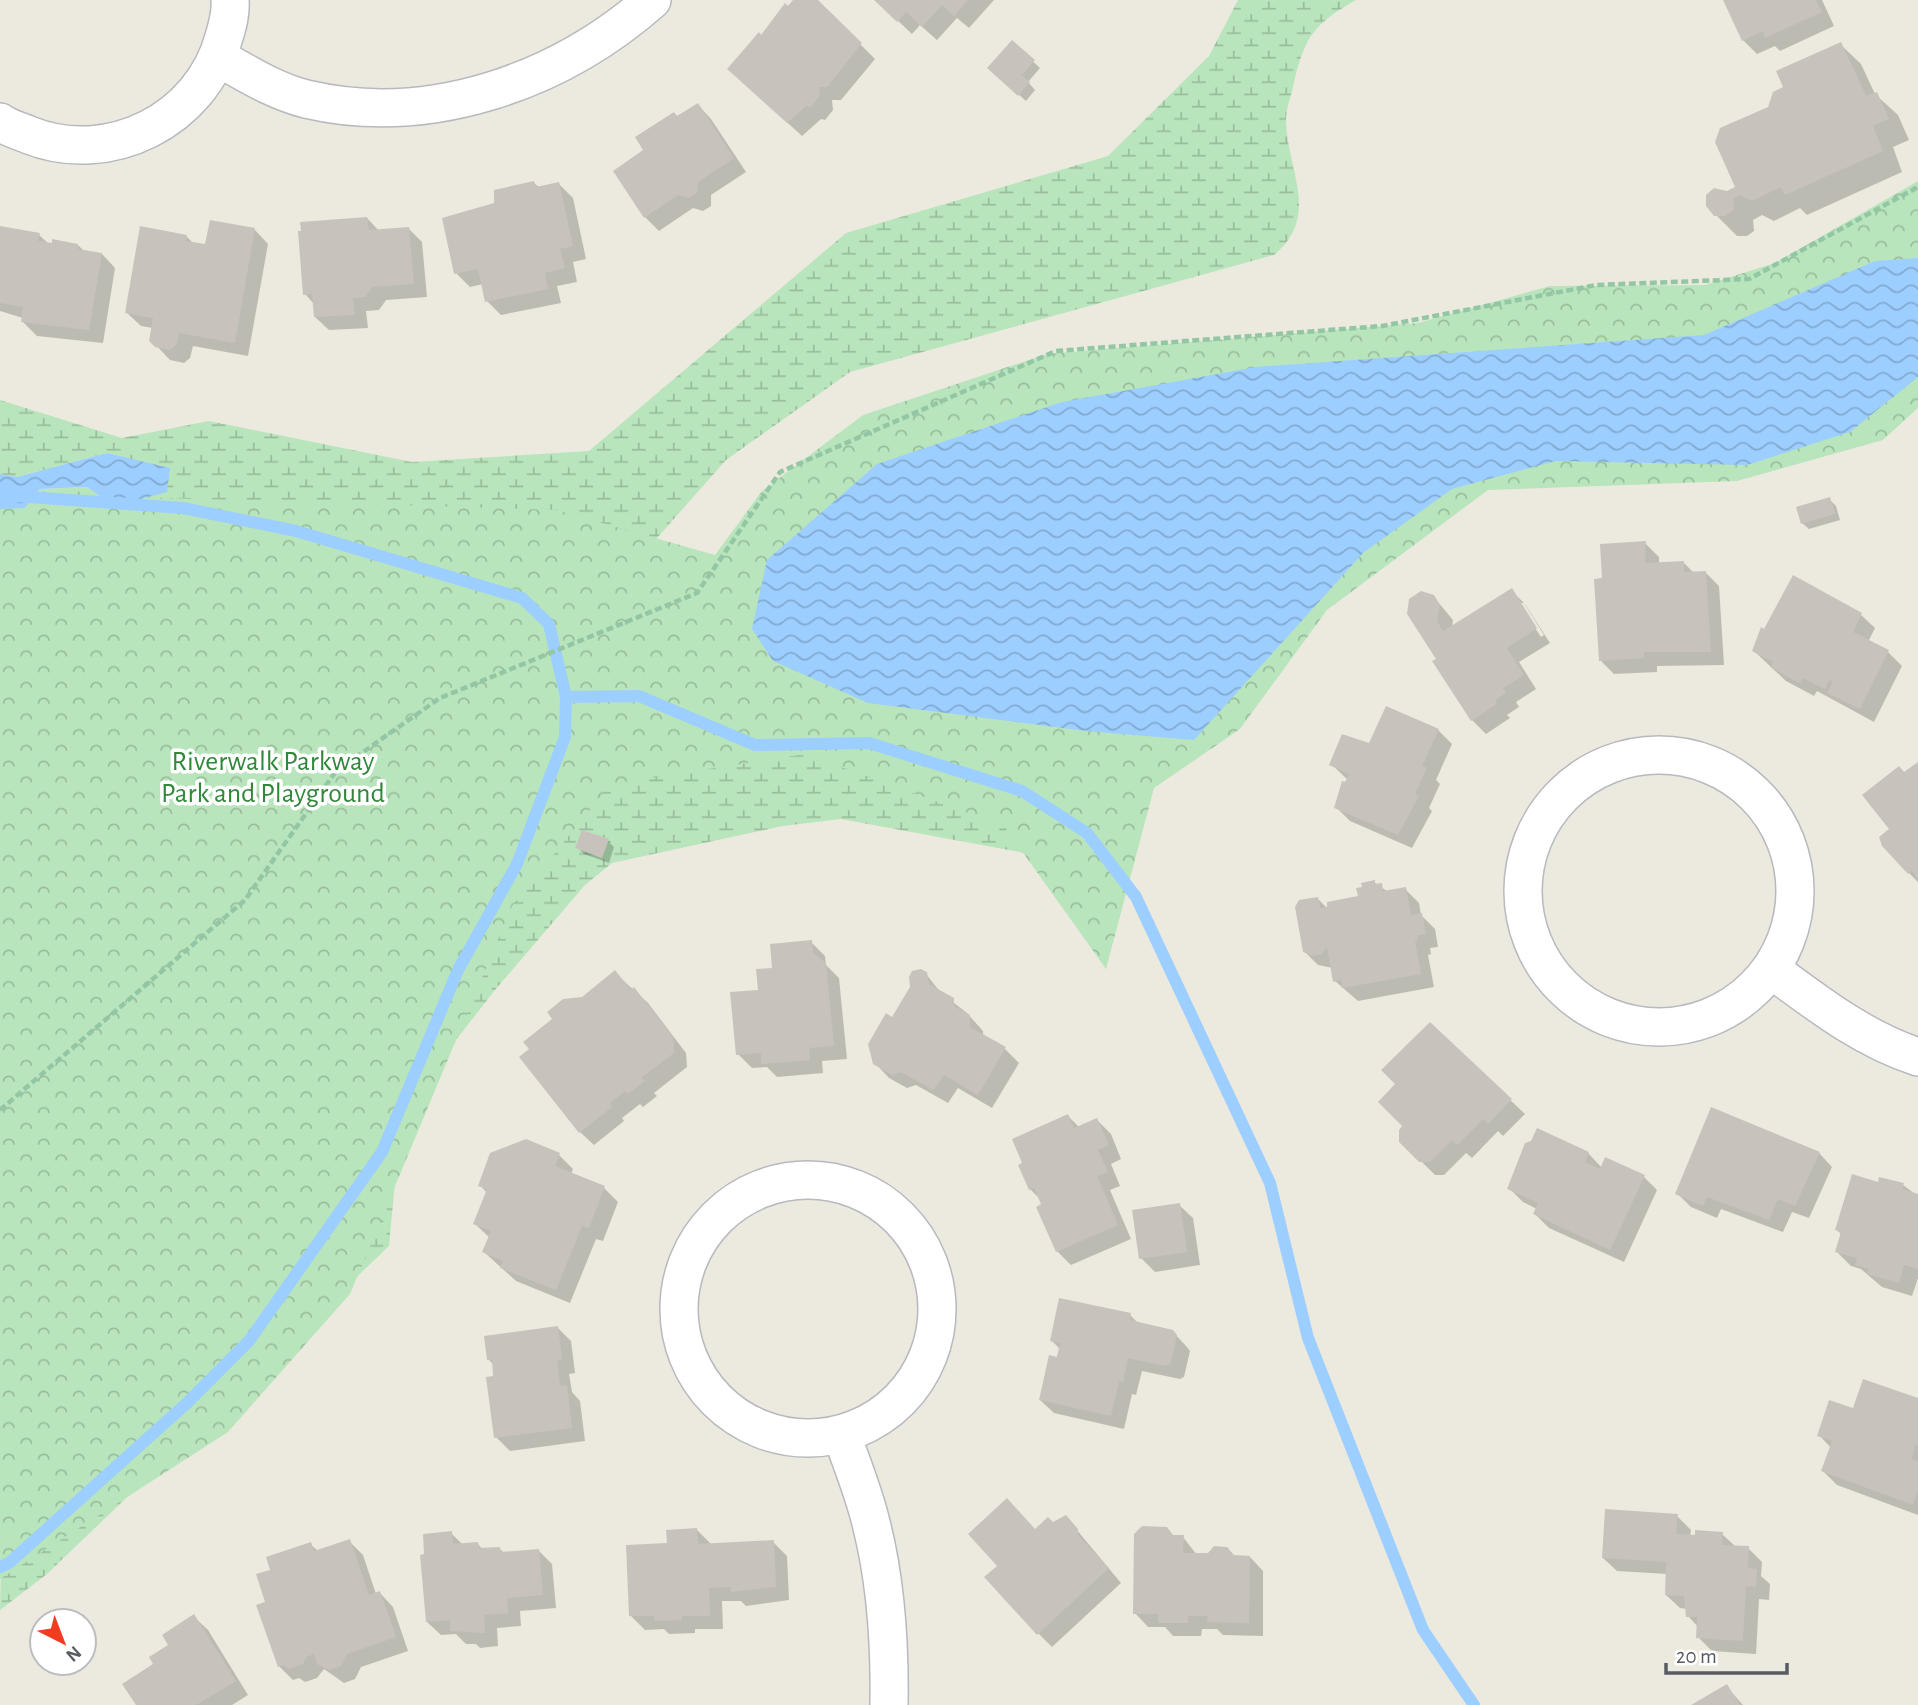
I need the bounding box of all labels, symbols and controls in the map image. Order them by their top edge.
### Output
park label: Riverwalk Parkway Park and Playground [161,748,385,808]
north arrow [28,1607,98,1677]
scale bar [1666,1632,1787,1676]
text: N [62,1642,85,1665]
text: 20 m [1676,1646,1717,1667]

